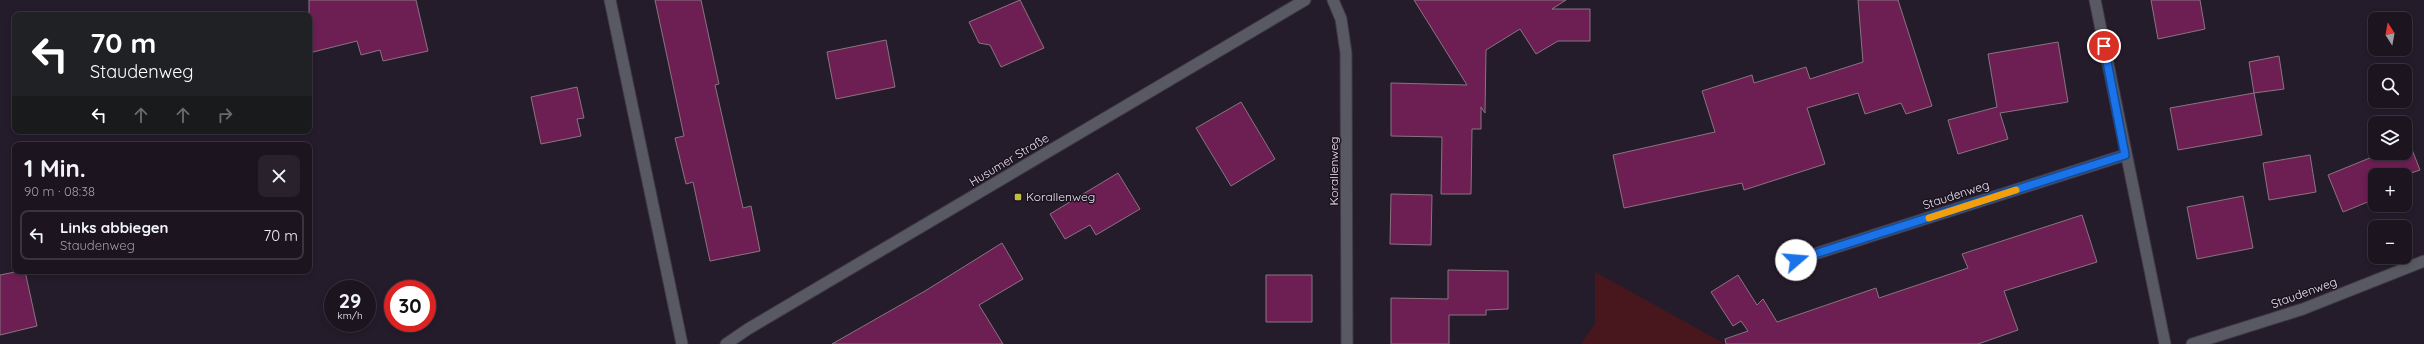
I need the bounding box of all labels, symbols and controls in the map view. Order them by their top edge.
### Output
north arrow [2368,12,2412,56]
map controls [2368,12,2412,264]
text: 70 m [90,25,156,60]
icon: left [24,28,76,80]
pin [2087,29,2121,63]
icon: arrive [2093,35,2115,57]
text: Staudenweg [90,60,194,83]
button: search [2368,64,2412,108]
icon: left [88,104,110,126]
icon: ahead [130,104,152,126]
icon: ahead [172,104,194,126]
icon: right [214,104,236,126]
button: layers [2368,116,2412,160]
street label: Husumer Straße [966,130,1051,189]
street label: Korallenweg [1326,136,1341,206]
text: 1 Min. [24,153,86,183]
button: close [258,155,300,197]
button: + [2368,168,2412,212]
street label: Staudenweg [1921,177,1991,212]
text: 90 m · 08:38 [24,183,95,199]
place label: Korallenweg [1026,189,1095,204]
marker: Korallenweg [1013,192,1023,202]
text: Links abbiegen [60,218,168,237]
button: − [2368,220,2412,264]
icon: left [26,224,48,246]
text: 70 m [264,226,298,245]
text: Staudenweg [60,237,135,253]
position arrow [1775,239,1817,281]
street label: Staudenweg [2269,274,2339,311]
speed limit sign: 30 [384,280,436,332]
text: 29 [339,288,361,313]
text: km/h [337,309,363,322]

